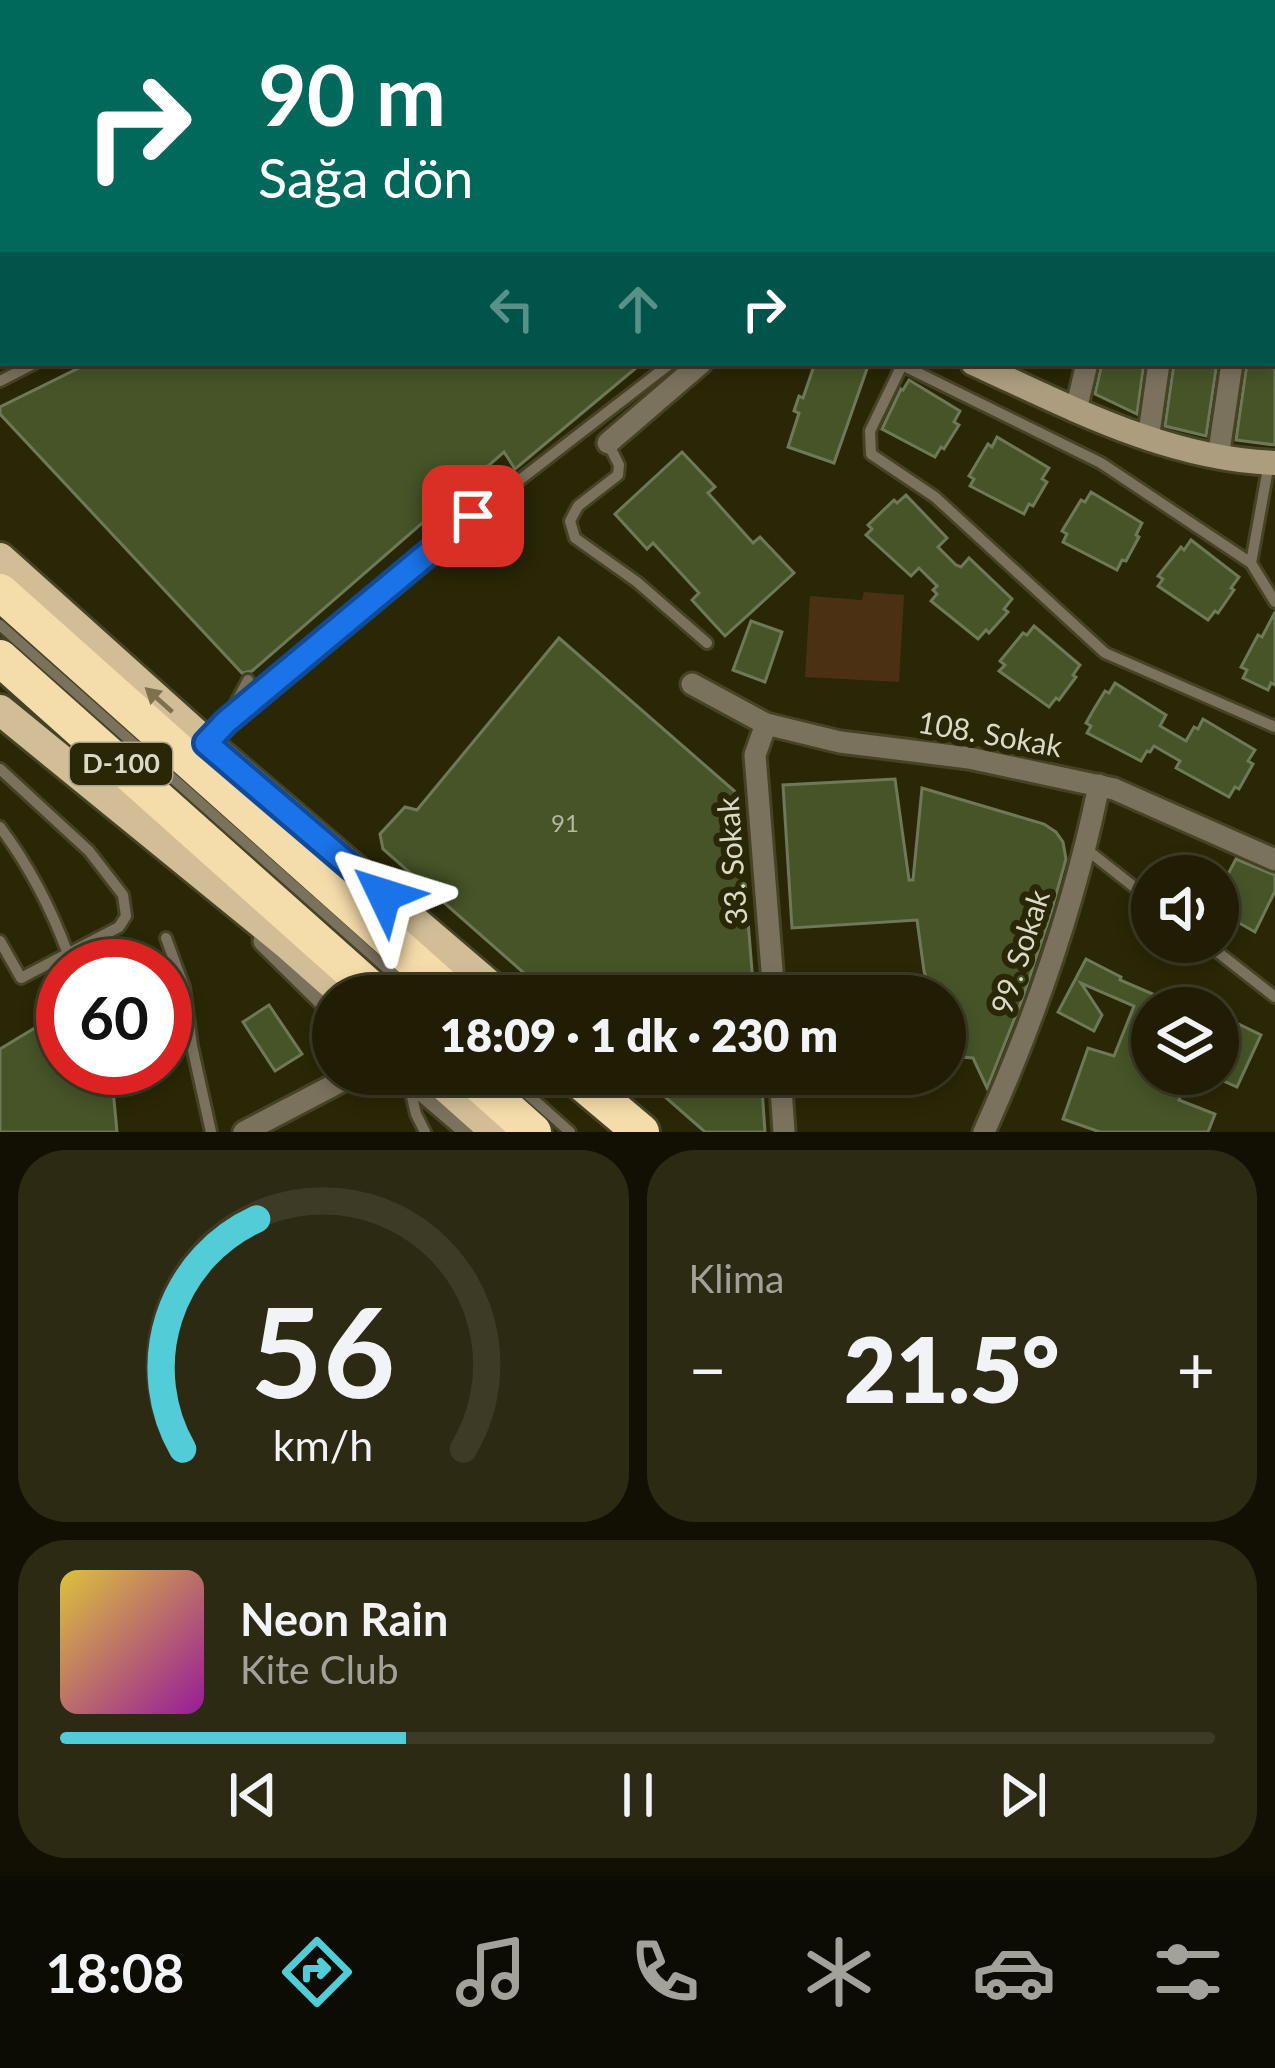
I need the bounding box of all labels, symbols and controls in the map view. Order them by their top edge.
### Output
text: 90 m [258,43,446,144]
icon: right [60,48,216,204]
text: Sağa dön [258,145,474,210]
icon: left [479,276,545,342]
icon: ahead [605,276,671,342]
icon: right [731,276,797,342]
pin [422,465,524,567]
icon: arrive [440,483,506,549]
one-way arrow [144,687,174,714]
street label: 108. Sokak [916,703,1066,764]
road number: D-100 [70,743,172,785]
street label: 33. Sokak [709,795,753,926]
house number: 91 [551,808,579,837]
position arrow [321,832,447,958]
map controls [1131,855,1239,1095]
button: sound [1131,855,1239,963]
street label: 99. Sokak [982,884,1056,1018]
speed limit sign: 60 [36,939,192,1095]
button: layers [1131,987,1239,1095]
text: 18:09 · 1 dk · 230 m [440,1008,838,1062]
text: Klima [689,1255,784,1301]
text: 56 [251,1275,396,1425]
text: 21.5° [844,1314,1060,1422]
text: − [689,1329,727,1408]
text: + [1177,1329,1215,1408]
text: km/h [273,1419,373,1470]
text: Neon Rain [240,1592,448,1646]
text: Kite Club [240,1646,399,1692]
icon: previous [220,1762,286,1828]
icon: pause [605,1762,671,1828]
icon: next [990,1762,1056,1828]
icon: directions [275,1930,359,2014]
icon: music [449,1930,533,2014]
icon: phone [623,1930,707,2014]
icon: climate [797,1930,881,2014]
icon: car [972,1930,1056,2014]
icon: filters [1146,1930,1230,2014]
text: 18:08 [45,1940,184,2005]

